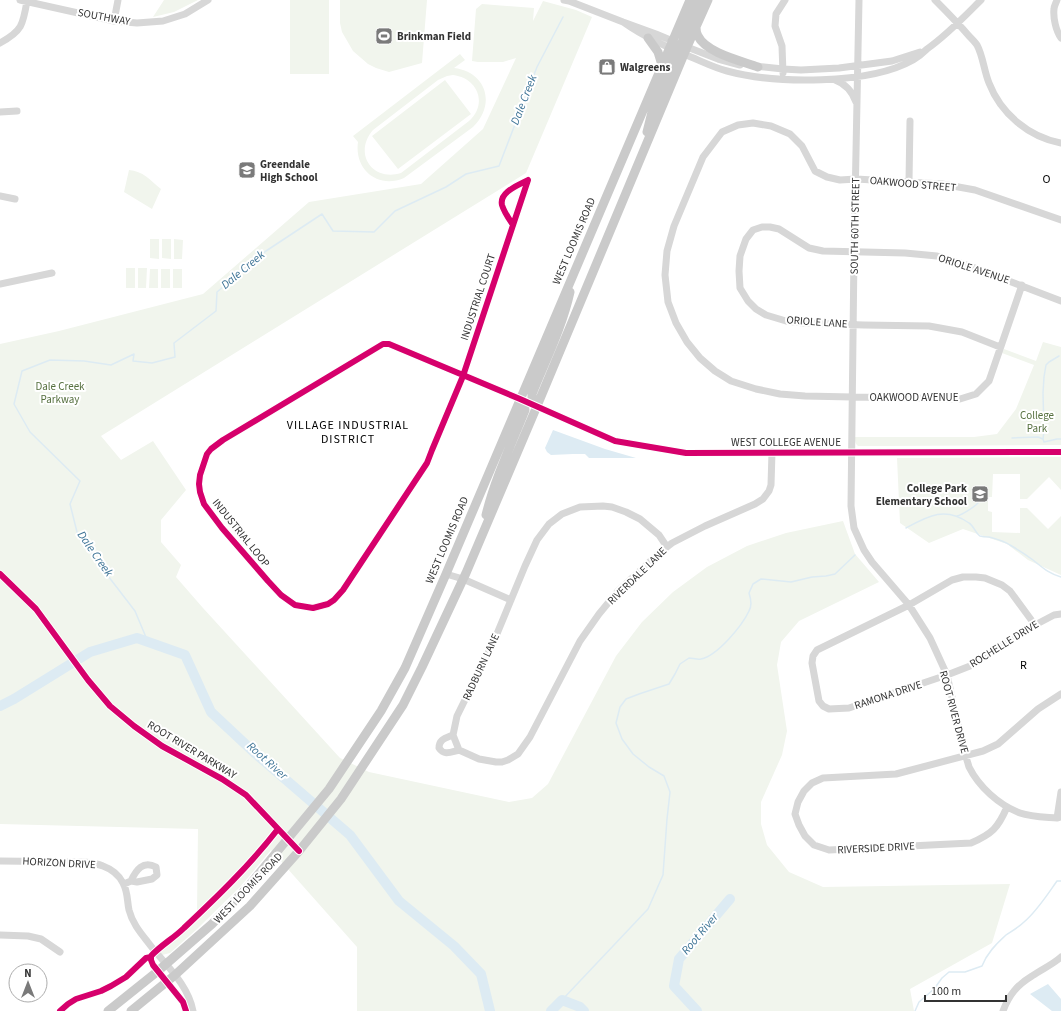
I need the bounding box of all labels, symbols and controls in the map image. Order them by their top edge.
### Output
street label: SOUTHWAY [77,5,132,29]
sports icon: Brinkman Field [374,26,394,46]
place label: Brinkman Field [397,29,471,44]
shop icon: Walgreens [597,57,617,77]
place label: Walgreens [620,60,671,75]
water label: Dale Creek [507,72,541,128]
place label: Greendale High School [260,157,319,185]
school or university icon: Greendale High School [237,160,257,180]
district label: O [1043,171,1051,188]
street label: OAKWOOD STREET [869,173,957,195]
street label: SOUTH 60TH STREET [847,177,863,275]
street label: WEST LOOMIS ROAD [549,195,599,287]
water label: Dale Creek [217,246,269,293]
street label: ORIOLE AVENUE [936,250,1012,288]
street label: INDUSTRIAL COURT [457,252,499,342]
street label: ORIOLE LANE [786,312,848,332]
park label: Dale Creek Parkway [35,379,85,407]
street label: OAKWOOD AVENUE [870,390,959,405]
park label: College Park [1020,408,1055,436]
district label: VILLAGE INDUSTRIAL DISTRICT [287,417,409,448]
street label: WEST COLLEGE AVENUE [731,435,841,450]
place label: College Park Elementary School [876,481,968,509]
school or university icon: College Park Elementary School [970,484,990,504]
street label: WEST LOOMIS ROAD [422,494,472,586]
street label: INDUSTRIAL LOOP [209,496,273,570]
water label: Dale Creek [73,528,117,581]
street label: RIVERDALE LANE [604,544,670,608]
street label: ROCHELLE DRIVE [967,618,1041,670]
street label: RADBURN LANE [459,631,503,703]
district label: R [1020,658,1028,672]
street label: ROOT RIVER DRIVE [936,669,972,755]
street label: RAMONA DRIVE [852,677,924,713]
street label: ROOT RIVER PARKWAY [145,717,240,783]
water label: Root River [243,738,292,785]
street label: RIVERSIDE DRIVE [837,838,915,858]
street label: WEST LOOMIS ROAD [210,849,286,927]
street label: HORIZON DRIVE [22,854,96,872]
water label: Root River [677,909,723,959]
north arrow [8,963,48,1003]
text: N [24,966,32,981]
scale bar [925,977,1006,1003]
text: 100 m [931,983,961,1000]

